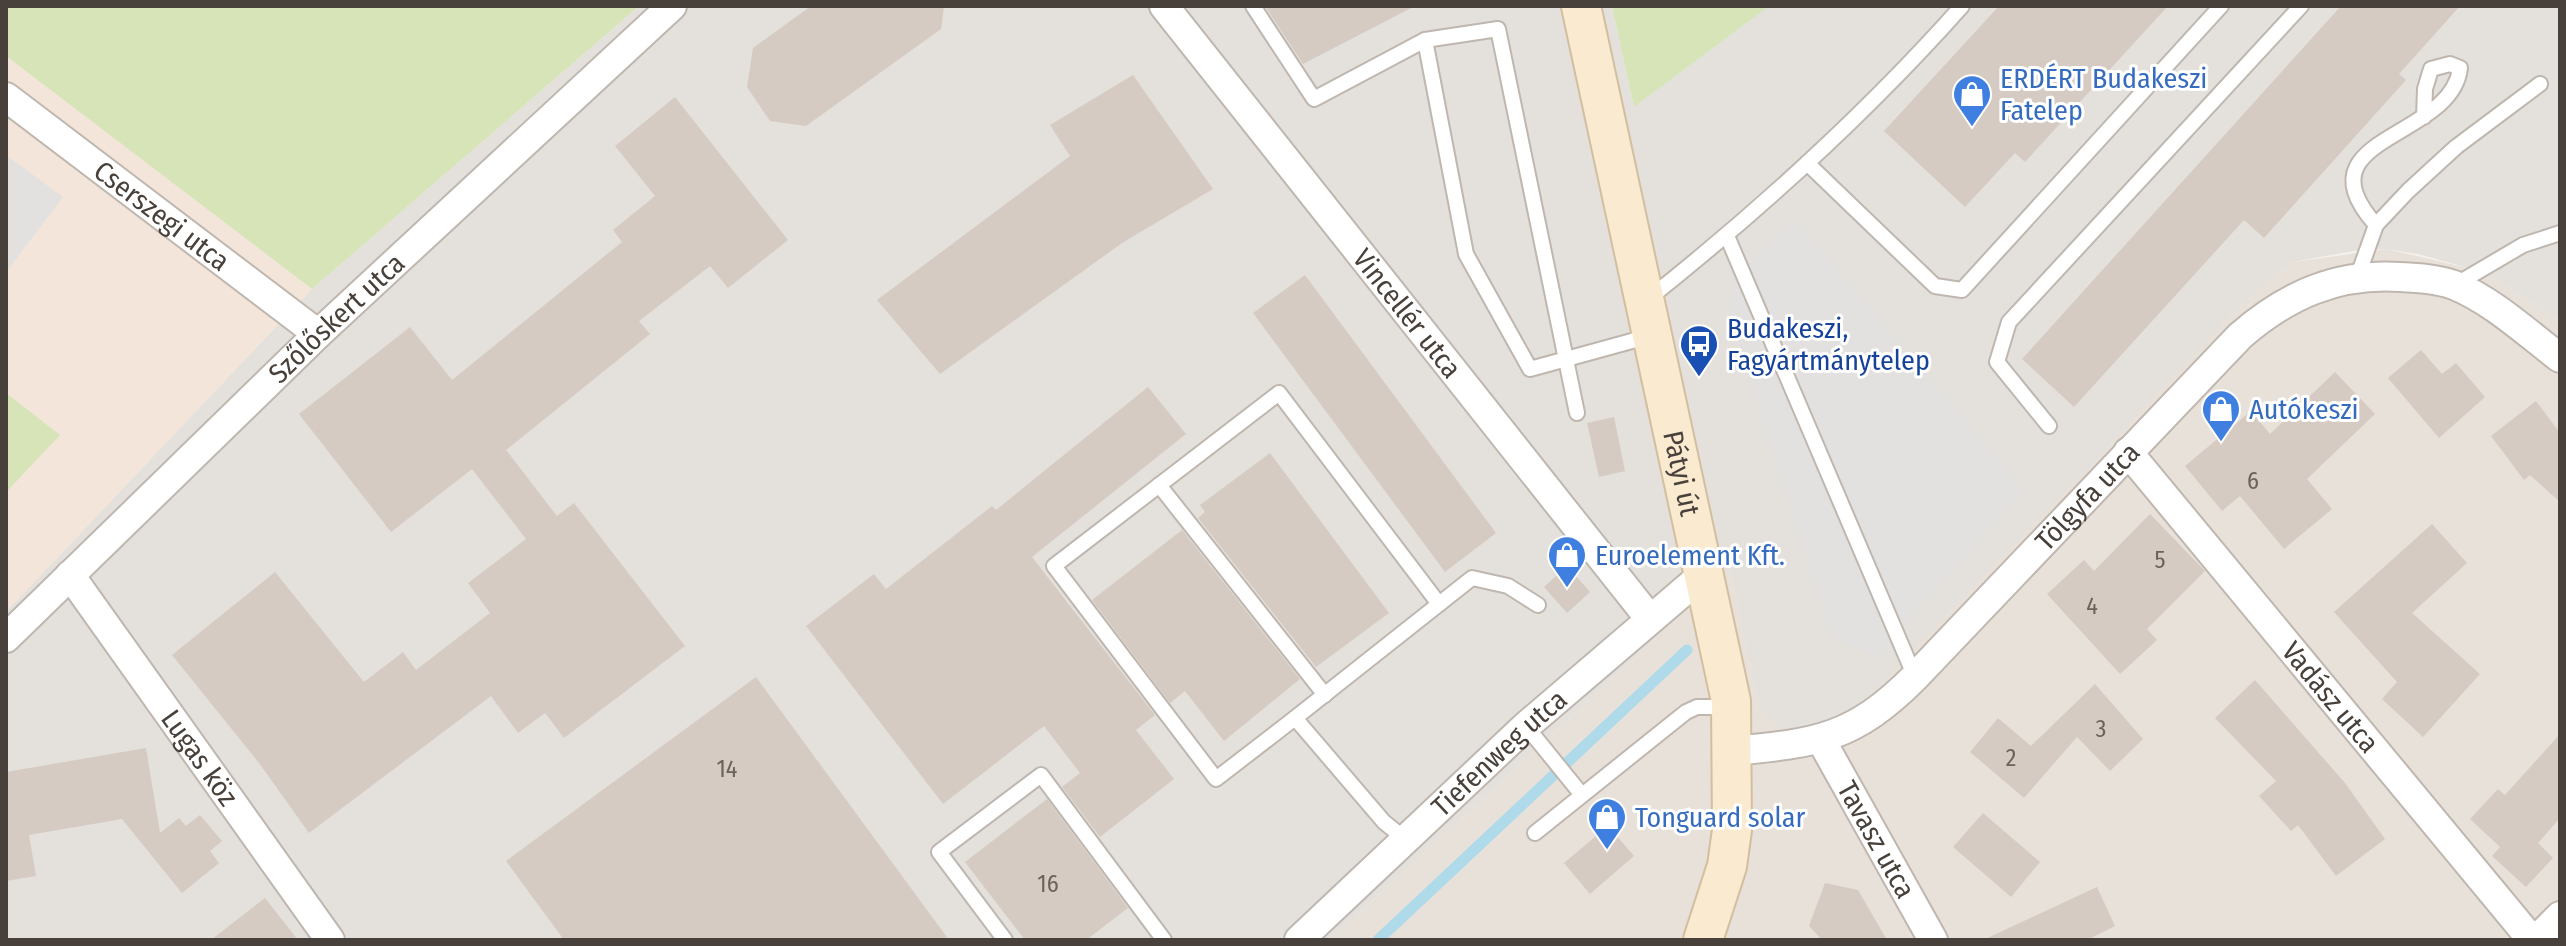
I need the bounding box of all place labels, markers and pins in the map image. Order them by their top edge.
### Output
place label: ERDÉRT Budakeszi Fatelep [2000,62,2207,127]
shop icon: ERDÉRT Budakeszi Fatelep [1951,73,1993,128]
place label: Budakeszi, Fagyártmánytelep [1727,312,1930,377]
bus stop icon: Budakeszi, Fagyártmánytelep [1678,323,1720,378]
shop icon: Autókeszi [2200,388,2242,443]
place label: Autókeszi [2249,393,2359,426]
shop icon: Euroelement Kft. [1546,534,1588,589]
place label: Euroelement Kft. [1595,539,1785,572]
shop icon: Tonguard solar [1586,796,1628,851]
place label: Tonguard solar [1635,801,1805,834]

